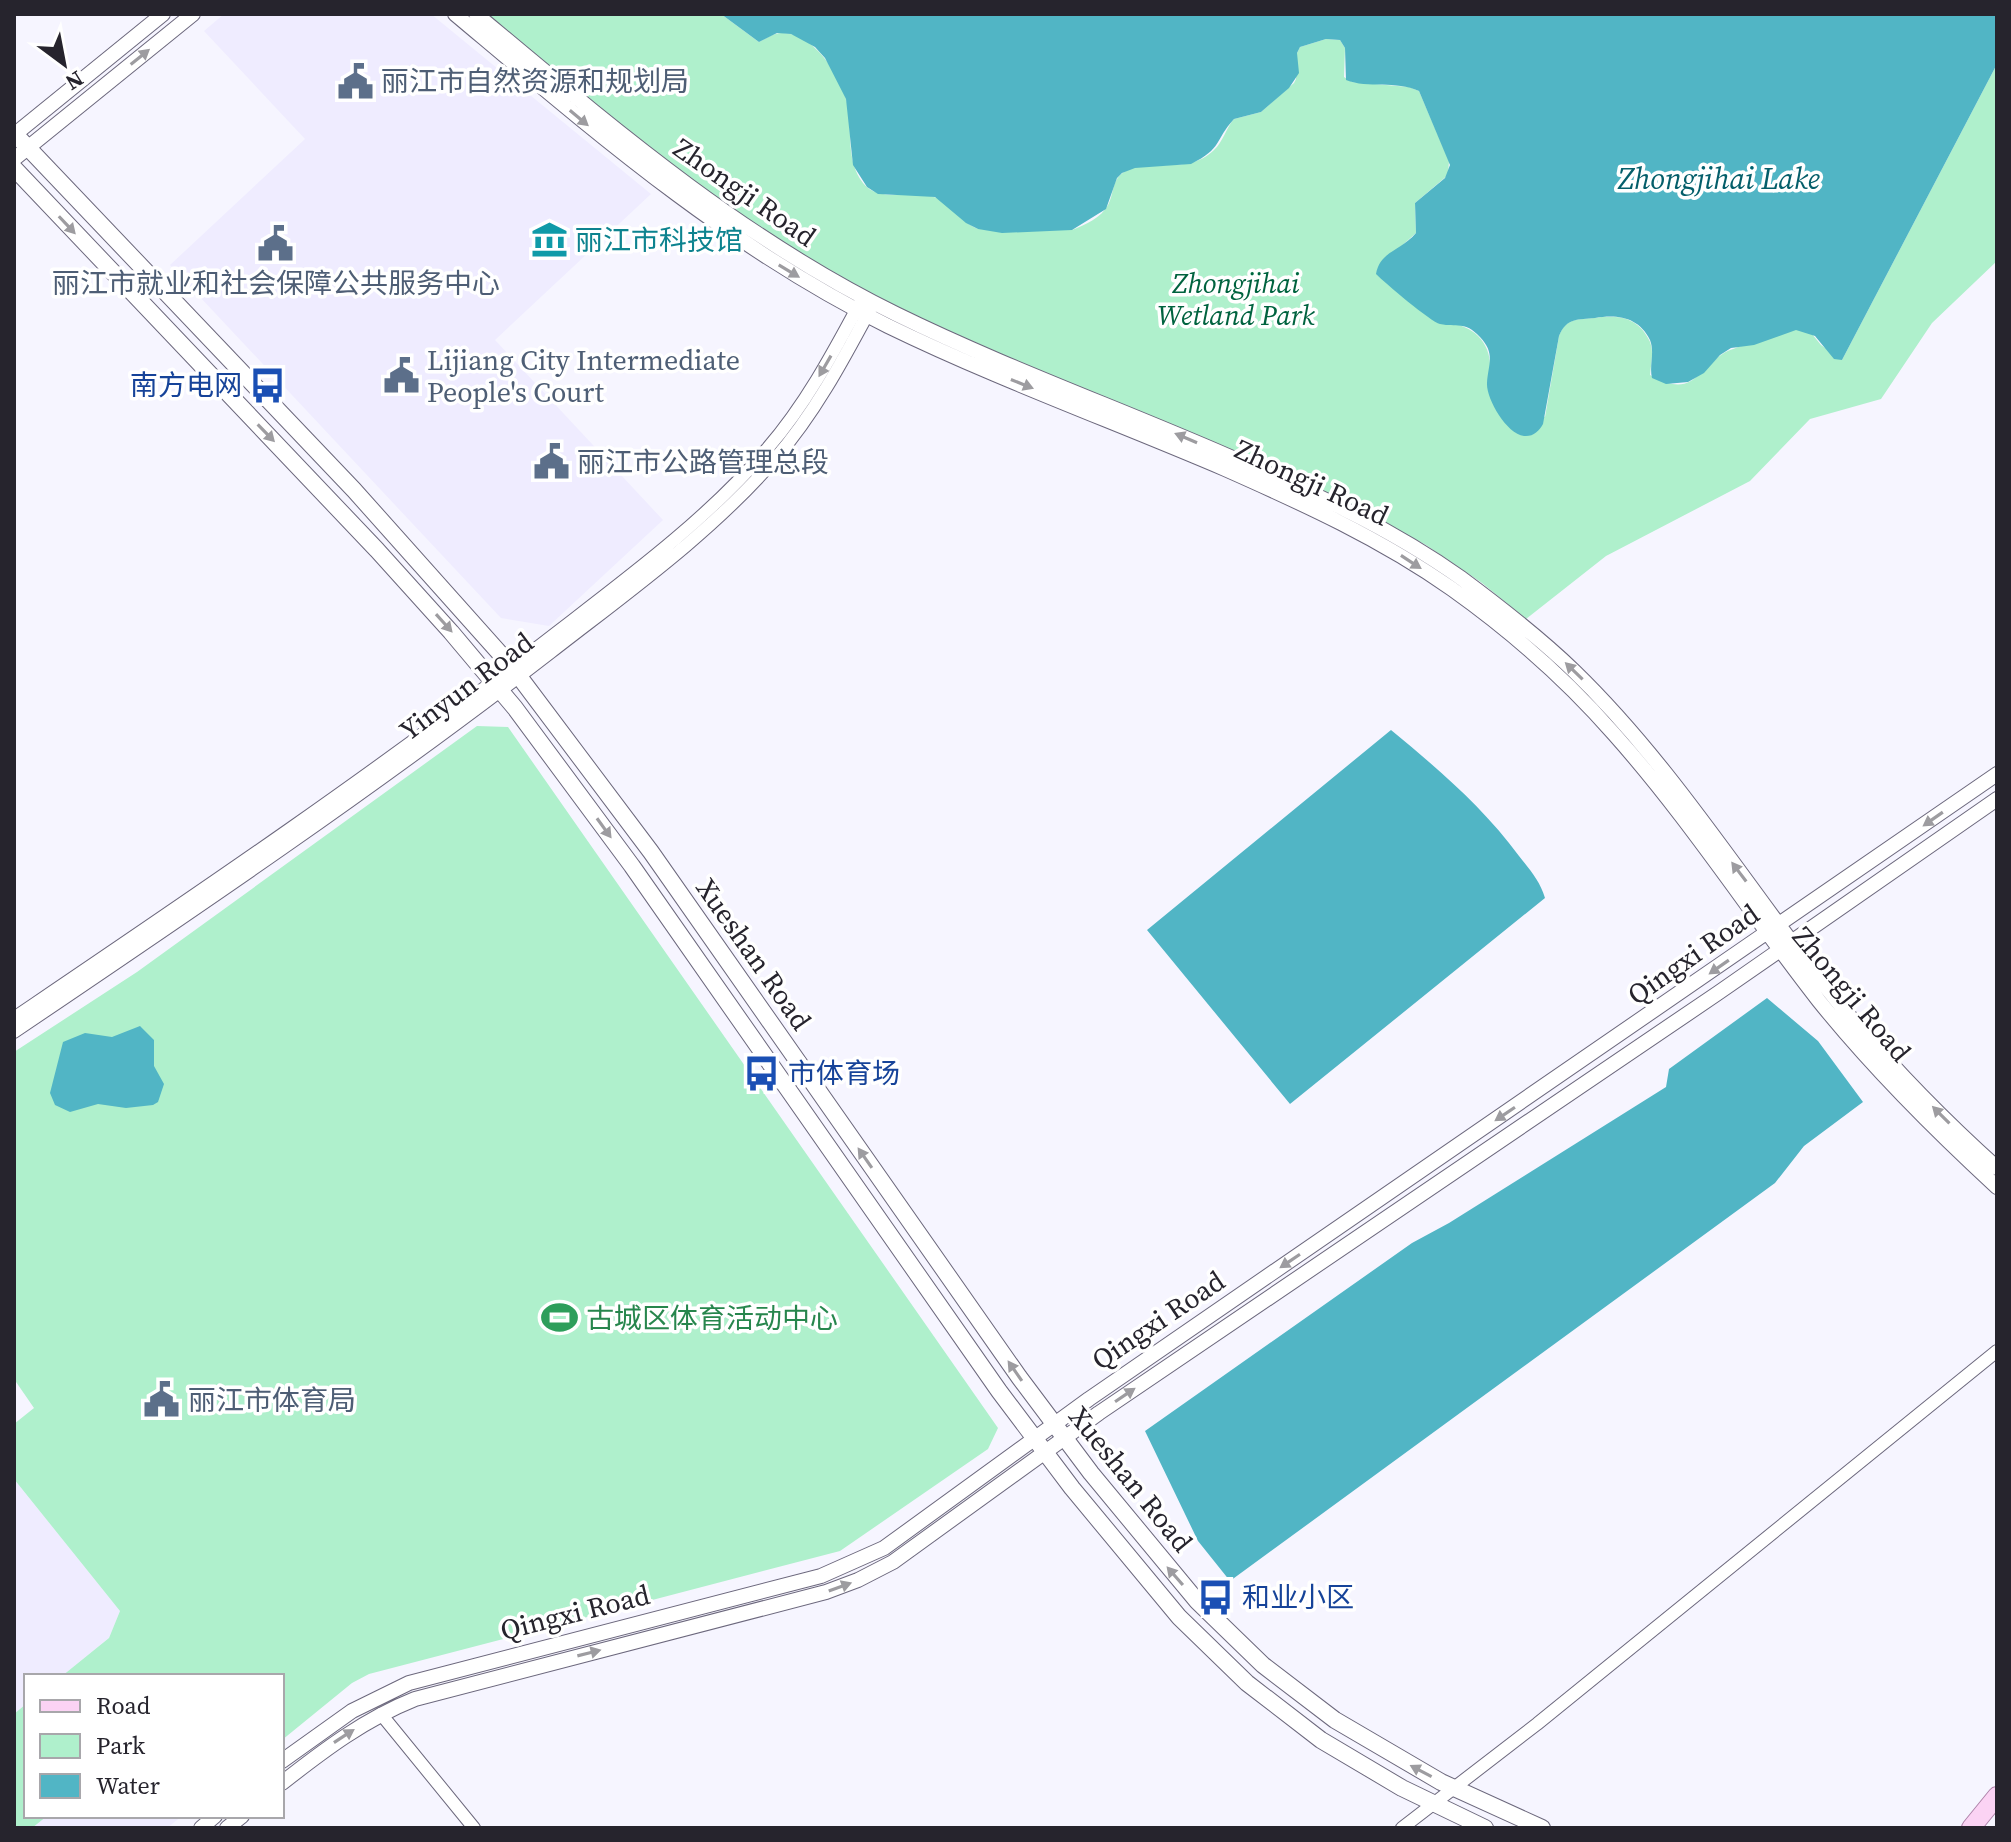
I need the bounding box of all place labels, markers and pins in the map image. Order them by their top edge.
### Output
public building icon: 丽江市自然资源和规划局 [336,62,374,100]
place label: 丽江市自然资源和规划局 [381,62,689,100]
museum icon: 丽江市科技馆 [530,221,568,259]
place label: 丽江市科技馆 [575,221,743,259]
public building icon: 丽江市就业和社会保障公共服务中心 [257,224,295,262]
place label: 丽江市就业和社会保障公共服务中心 [52,264,500,302]
place label: Lijiang City Intermediate People's Court [427,341,740,411]
public building icon: Lijiang City Intermediate People's Court [382,357,420,395]
place label: 南方电网 [130,366,242,404]
bus stop icon: 南方电网 [249,366,287,404]
public building icon: 丽江市公路管理总段 [532,443,570,481]
place label: 丽江市公路管理总段 [577,443,829,481]
bus stop icon: 市体育场 [743,1054,781,1092]
place label: 市体育场 [788,1054,900,1092]
sports icon: 古城区体育活动中心 [541,1299,579,1337]
place label: 古城区体育活动中心 [586,1299,838,1337]
public building icon: 丽江市体育局 [143,1381,181,1419]
place label: 丽江市体育局 [188,1381,356,1419]
bus stop icon: 和业小区 [1197,1578,1235,1616]
place label: 和业小区 [1242,1578,1354,1616]

